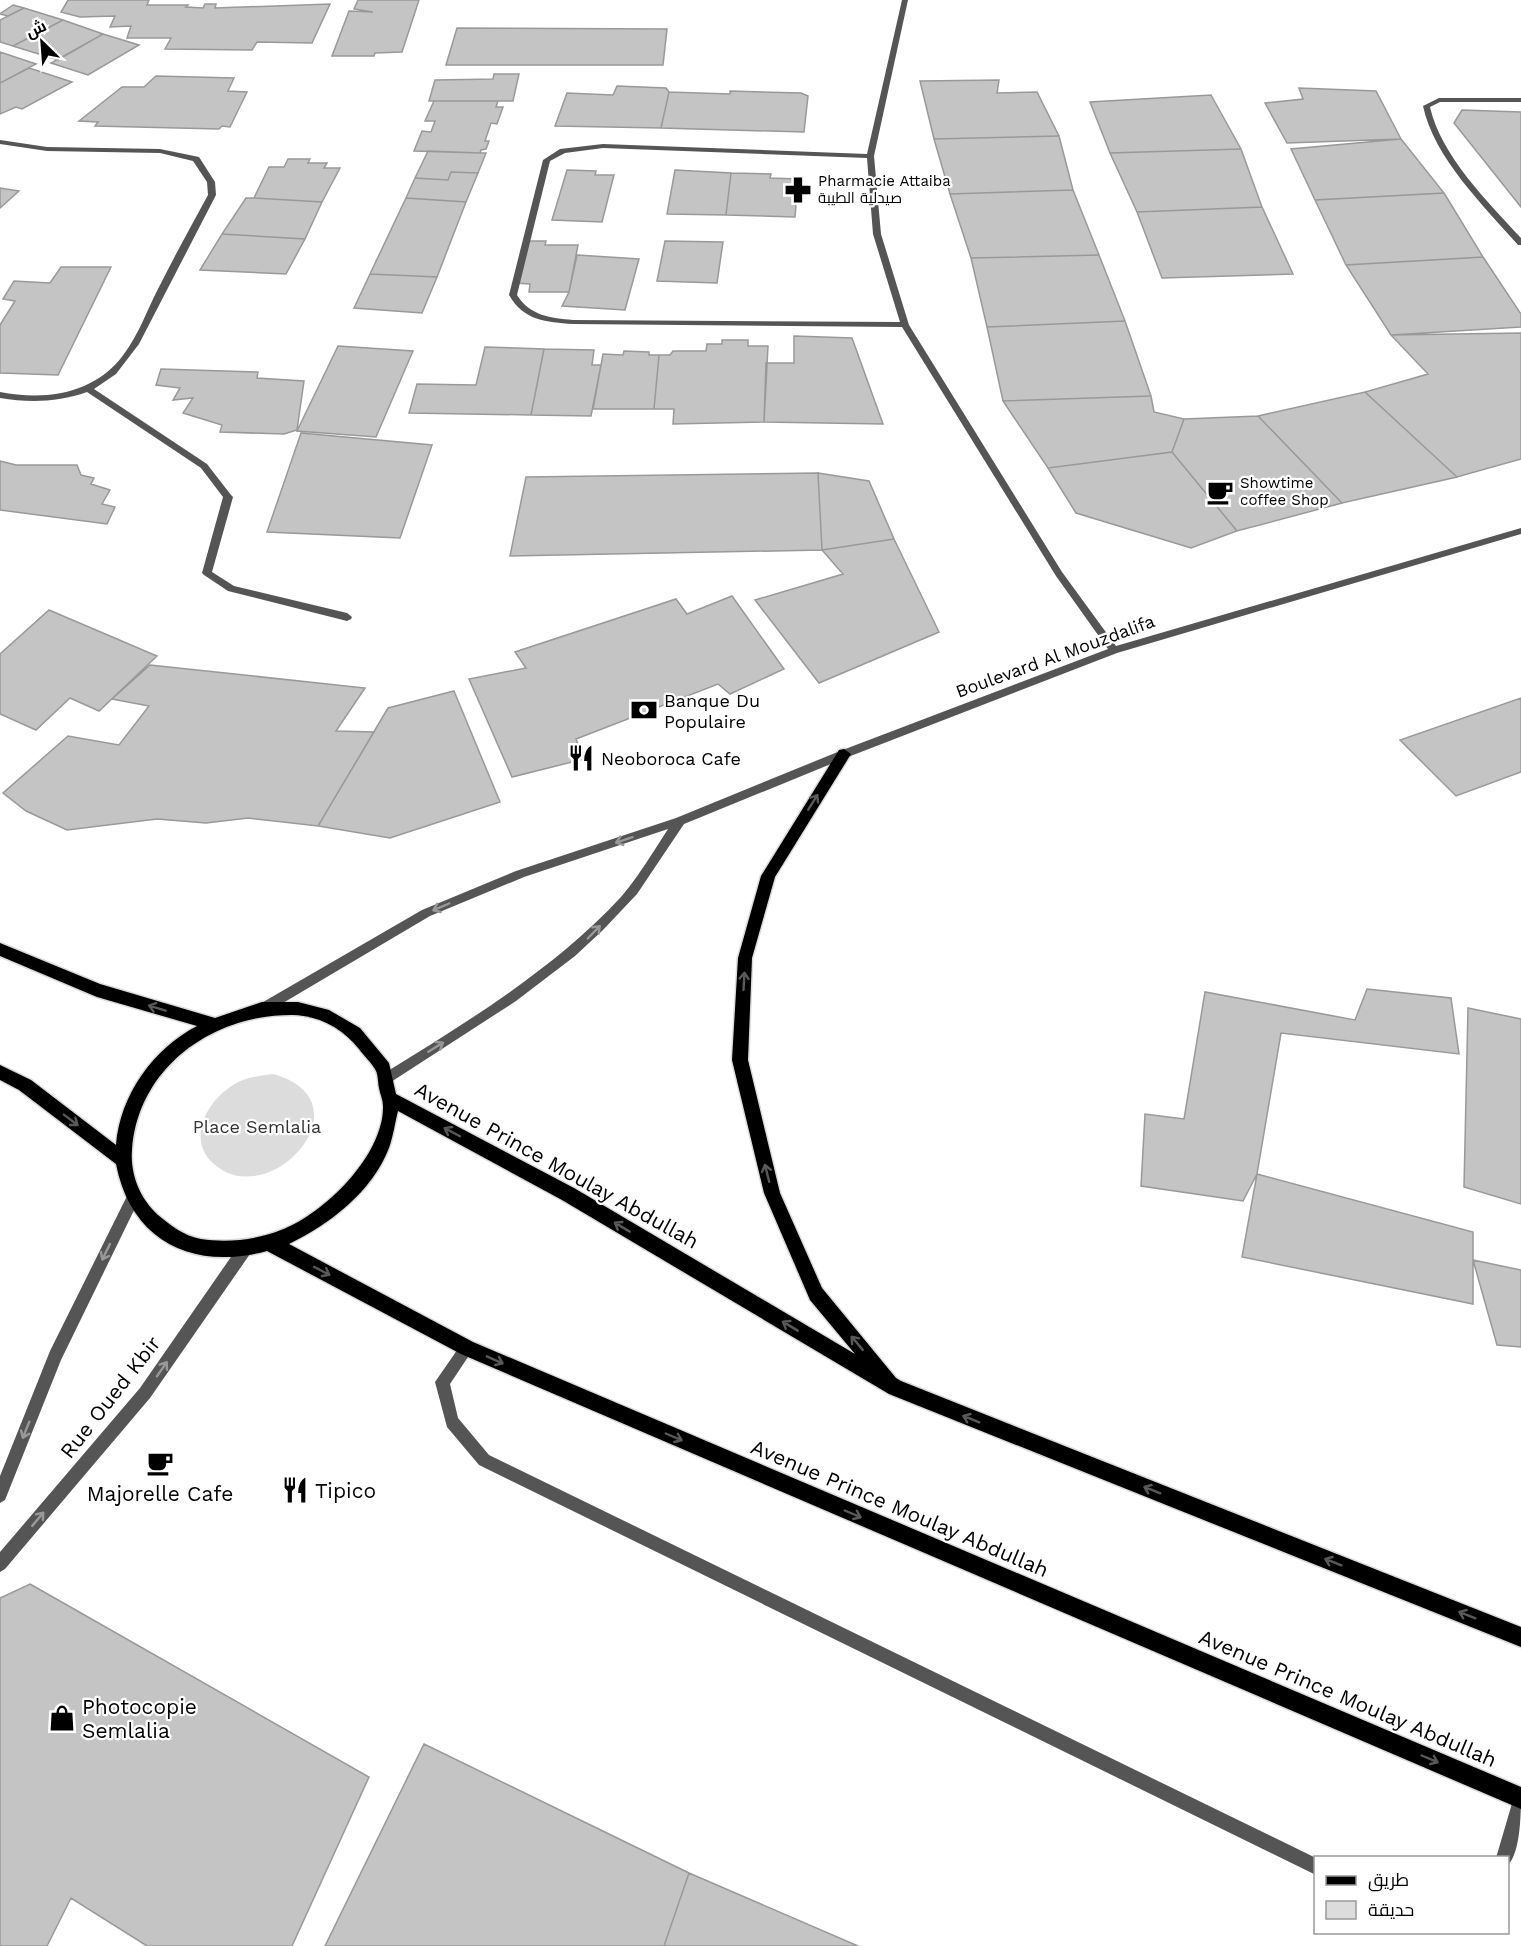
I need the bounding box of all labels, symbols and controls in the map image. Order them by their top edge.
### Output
north arrow [12,12,72,72]
text: ش [23,16,49,42]
place label: Pharmacie Attaiba صيدلية الطيبة [818,172,951,207]
pharmacy icon: Pharmacie Attaiba صيدلية الطيبة [783,175,813,205]
place label: Showtime coffee Shop [1240,474,1329,509]
cafe icon: Showtime coffee Shop [1205,477,1235,507]
street label: Boulevard Al Mouzdalifa [953,610,1157,702]
place label: Banque Du Populaire [664,690,760,732]
bank icon: Banque Du Populaire [629,695,659,725]
restaurant icon: Neoboroca Cafe [566,743,596,773]
place label: Neoboroca Cafe [601,748,741,769]
one-way arrow [807,794,819,811]
one-way arrow [615,835,634,846]
one-way arrow [433,902,451,913]
one-way arrow [586,925,601,940]
one-way arrow [738,972,749,992]
one-way arrow [148,1002,167,1013]
one-way arrow [427,1041,444,1053]
street label: Avenue Prince Moulay Abdullah [411,1076,703,1254]
one-way arrow [63,1114,79,1127]
park label: Place Semlalia [193,1116,321,1137]
one-way arrow [444,1126,461,1138]
one-way arrow [761,1164,773,1183]
one-way arrow [614,1220,631,1232]
one-way arrow [100,1243,112,1261]
one-way arrow [312,1266,330,1277]
one-way arrow [782,1320,799,1332]
street label: Rue Oued Kbir [55,1331,166,1463]
one-way arrow [851,1335,864,1351]
one-way arrow [485,1355,504,1366]
one-way arrow [156,1361,168,1377]
one-way arrow [962,1412,980,1423]
one-way arrow [19,1420,30,1438]
one-way arrow [665,1433,683,1444]
street label: Avenue Prince Moulay Abdullah [747,1434,1053,1582]
cafe icon: Majorelle Cafe [145,1448,175,1478]
restaurant icon: Tipico [280,1475,310,1505]
place label: Tipico [315,1478,376,1503]
place label: Majorelle Cafe [87,1481,233,1506]
one-way arrow [1143,1484,1162,1495]
one-way arrow [844,1509,862,1520]
one-way arrow [31,1512,45,1527]
one-way arrow [1324,1556,1343,1567]
one-way arrow [1458,1609,1476,1620]
street label: Avenue Prince Moulay Abdullah [1195,1624,1501,1772]
place label: Photocopie Semlalia [82,1694,197,1743]
shop icon: Photocopie Semlalia [47,1703,77,1733]
one-way arrow [1420,1754,1438,1765]
legend [1314,1856,1509,1934]
text: طريق [1368,1869,1409,1892]
text: حديقة [1368,1899,1414,1920]

